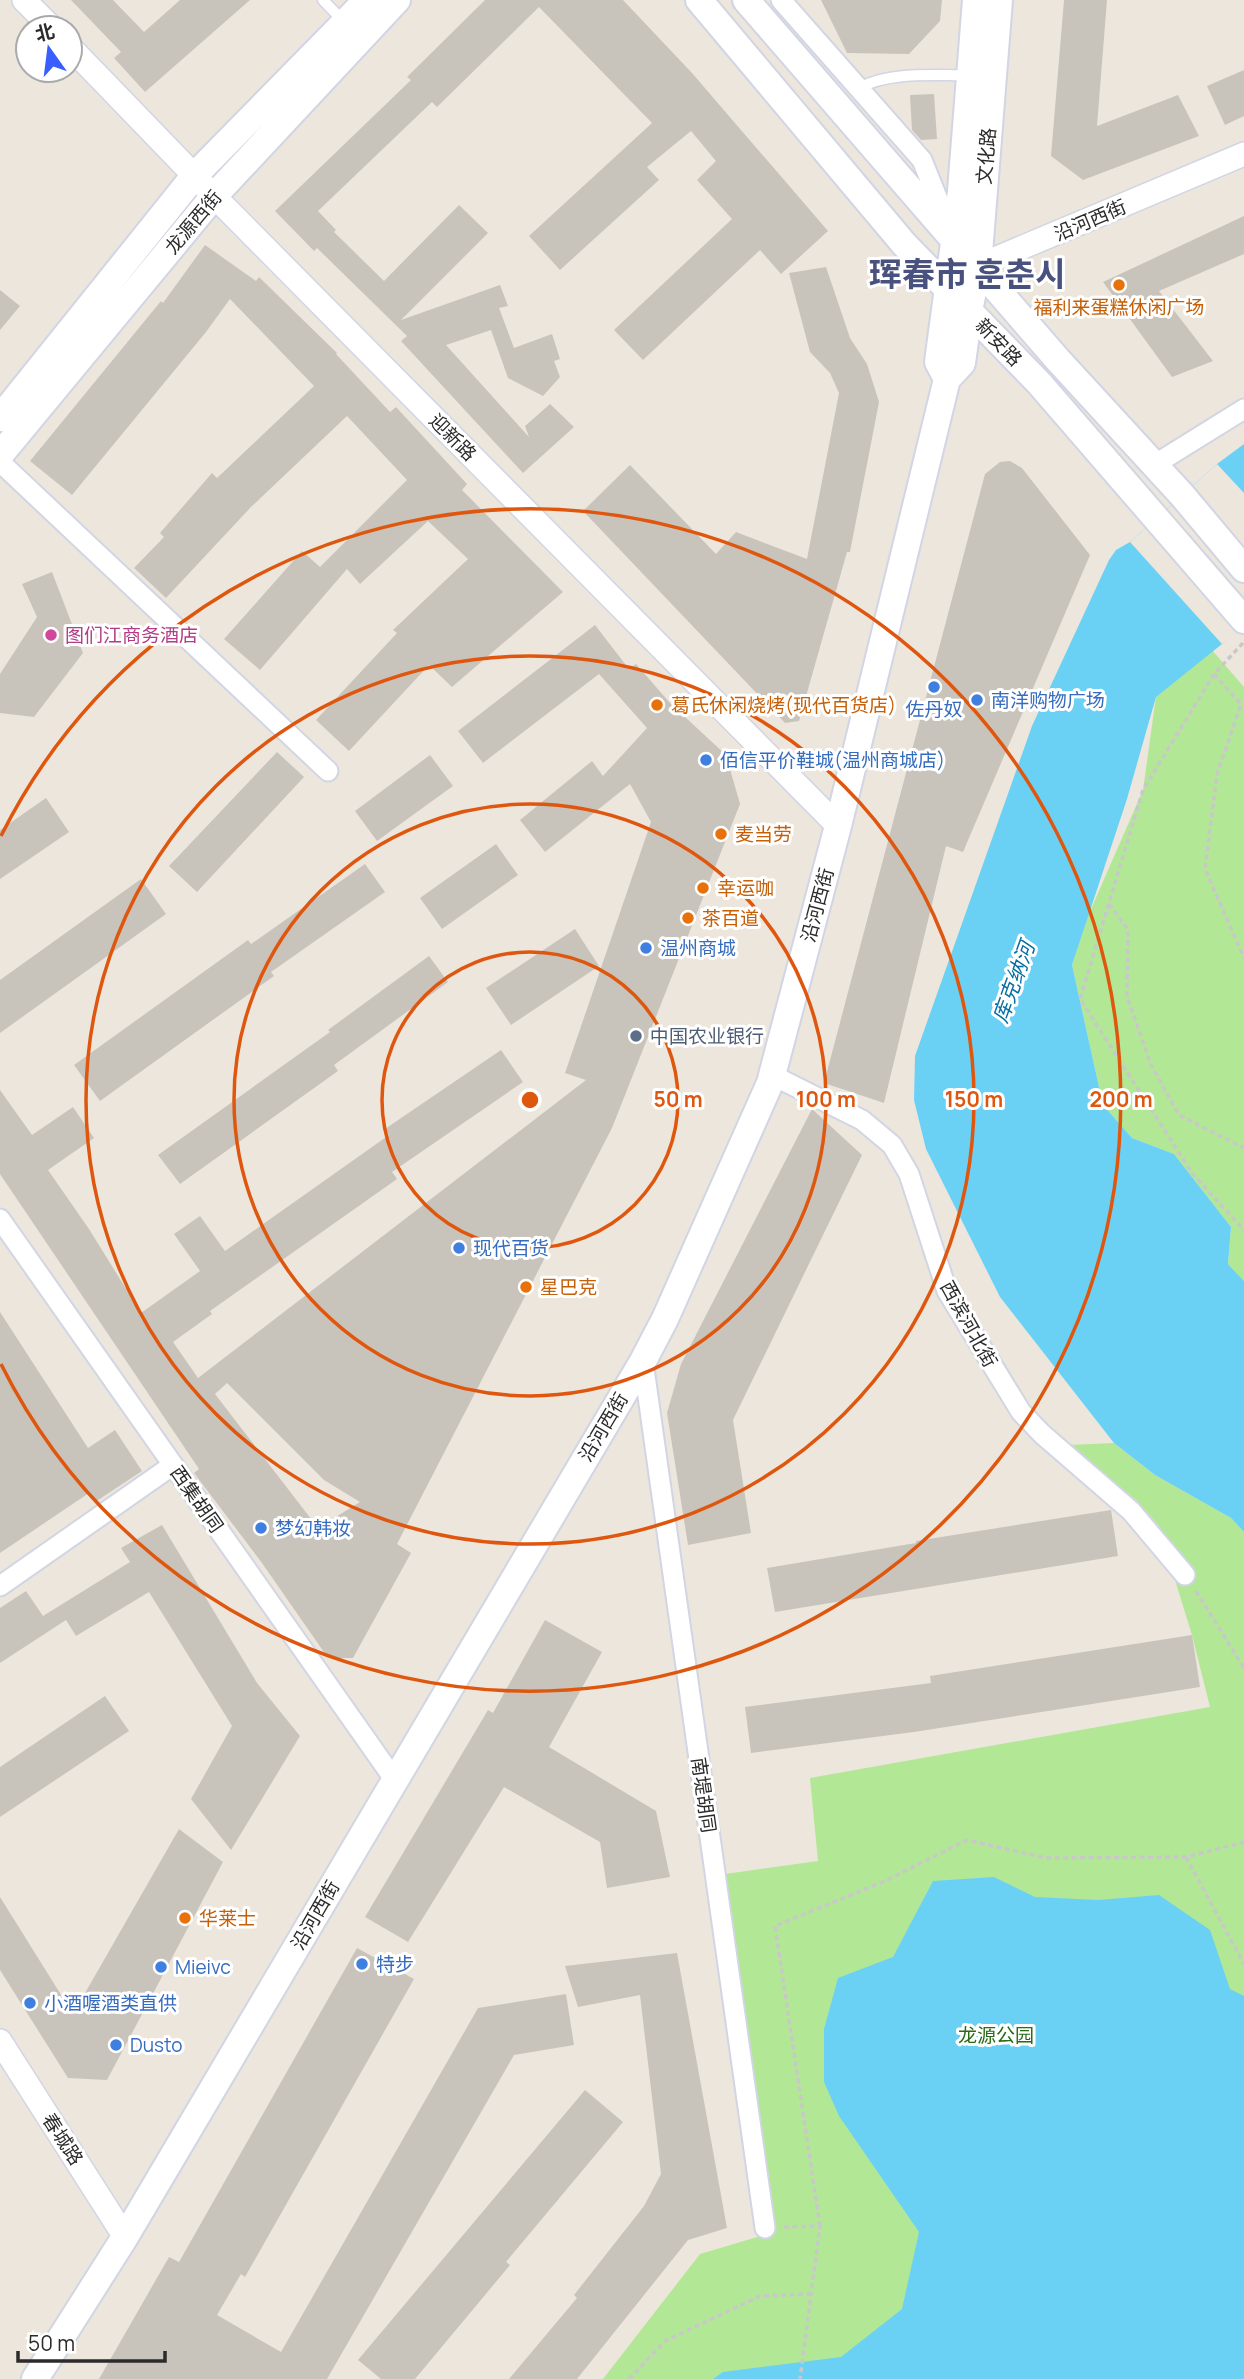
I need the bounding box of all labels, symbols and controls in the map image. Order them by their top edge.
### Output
north arrow [14,14,84,84]
text: 北 [33,18,57,47]
street label: 文化路 [971,126,1001,186]
street label: 龙源西街 [159,185,227,259]
street label: 沿河西街 [1050,193,1130,247]
district label: 珲春市 훈춘시 [869,251,1065,296]
marker: 福利来蛋糕休闲广场 [1111,277,1127,293]
place label: 福利来蛋糕休闲广场 [1033,294,1205,320]
street label: 新安路 [970,312,1028,372]
street label: 迎新路 [424,408,482,466]
place label: 图们江商务酒店 [65,622,198,648]
marker: 图们江商务酒店 [43,627,59,643]
marker: 佐丹奴 [926,679,942,695]
place label: 南洋购物广场 [991,687,1105,713]
place label: 葛氏休闲烧烤(现代百货店) [671,692,896,718]
marker: 南洋购物广场 [969,692,985,708]
place label: 佐丹奴 [905,696,963,722]
marker: 葛氏休闲烧烤(现代百货店) [649,697,665,713]
place label: 佰信平价鞋城(温州商城店) [720,747,945,773]
marker: 佰信平价鞋城(温州商城店) [698,752,714,768]
place label: 麦当劳 [735,821,792,847]
marker: 麦当劳 [713,826,729,842]
street label: 沿河西街 [795,865,839,945]
place label: 幸运咖 [717,875,774,901]
marker: 幸运咖 [695,880,711,896]
place label: 茶百道 [702,905,759,931]
marker: 茶百道 [680,910,696,926]
water label: 库克纳河 [985,934,1042,1026]
place label: 温州商城 [660,935,736,961]
marker: 温州商城 [638,940,654,956]
place label: 中国农业银行 [650,1023,764,1049]
marker: 中国农业银行 [628,1028,644,1044]
text: 50 m [653,1085,703,1113]
text: 100 m [796,1085,856,1113]
text: 150 m [945,1085,1003,1113]
text: 200 m [1089,1085,1153,1113]
centre of rings [518,1088,542,1112]
place label: 现代百货 [473,1235,549,1261]
marker: 现代百货 [451,1240,467,1256]
place label: 星巴克 [540,1274,597,1300]
street label: 西滨河北街 [935,1276,1003,1372]
marker: 星巴克 [518,1279,534,1295]
street label: 沿河西街 [572,1388,634,1466]
street label: 西集胡同 [165,1460,229,1538]
place label: 梦幻韩妆 [275,1515,351,1541]
marker: 梦幻韩妆 [253,1520,269,1536]
street label: 南堤胡同 [686,1756,722,1834]
street label: 沿河西街 [285,1876,345,1954]
place label: 华莱士 [199,1905,256,1931]
marker: 华莱士 [177,1910,193,1926]
place label: 特步 [376,1951,414,1977]
place label: Mieivc [175,1954,231,1980]
marker: 特步 [354,1956,370,1972]
marker: Mieivc [153,1959,169,1975]
place label: 小酒喔酒类直供 [44,1990,177,2016]
marker: 小酒喔酒类直供 [22,1995,38,2011]
park label: 龙源公园 [958,2022,1034,2048]
place label: Dusto [130,2032,183,2058]
marker: Dusto [108,2037,124,2053]
street label: 春城路 [37,2108,89,2170]
scale bar [18,2320,164,2364]
text: 50 m [28,2329,75,2357]

